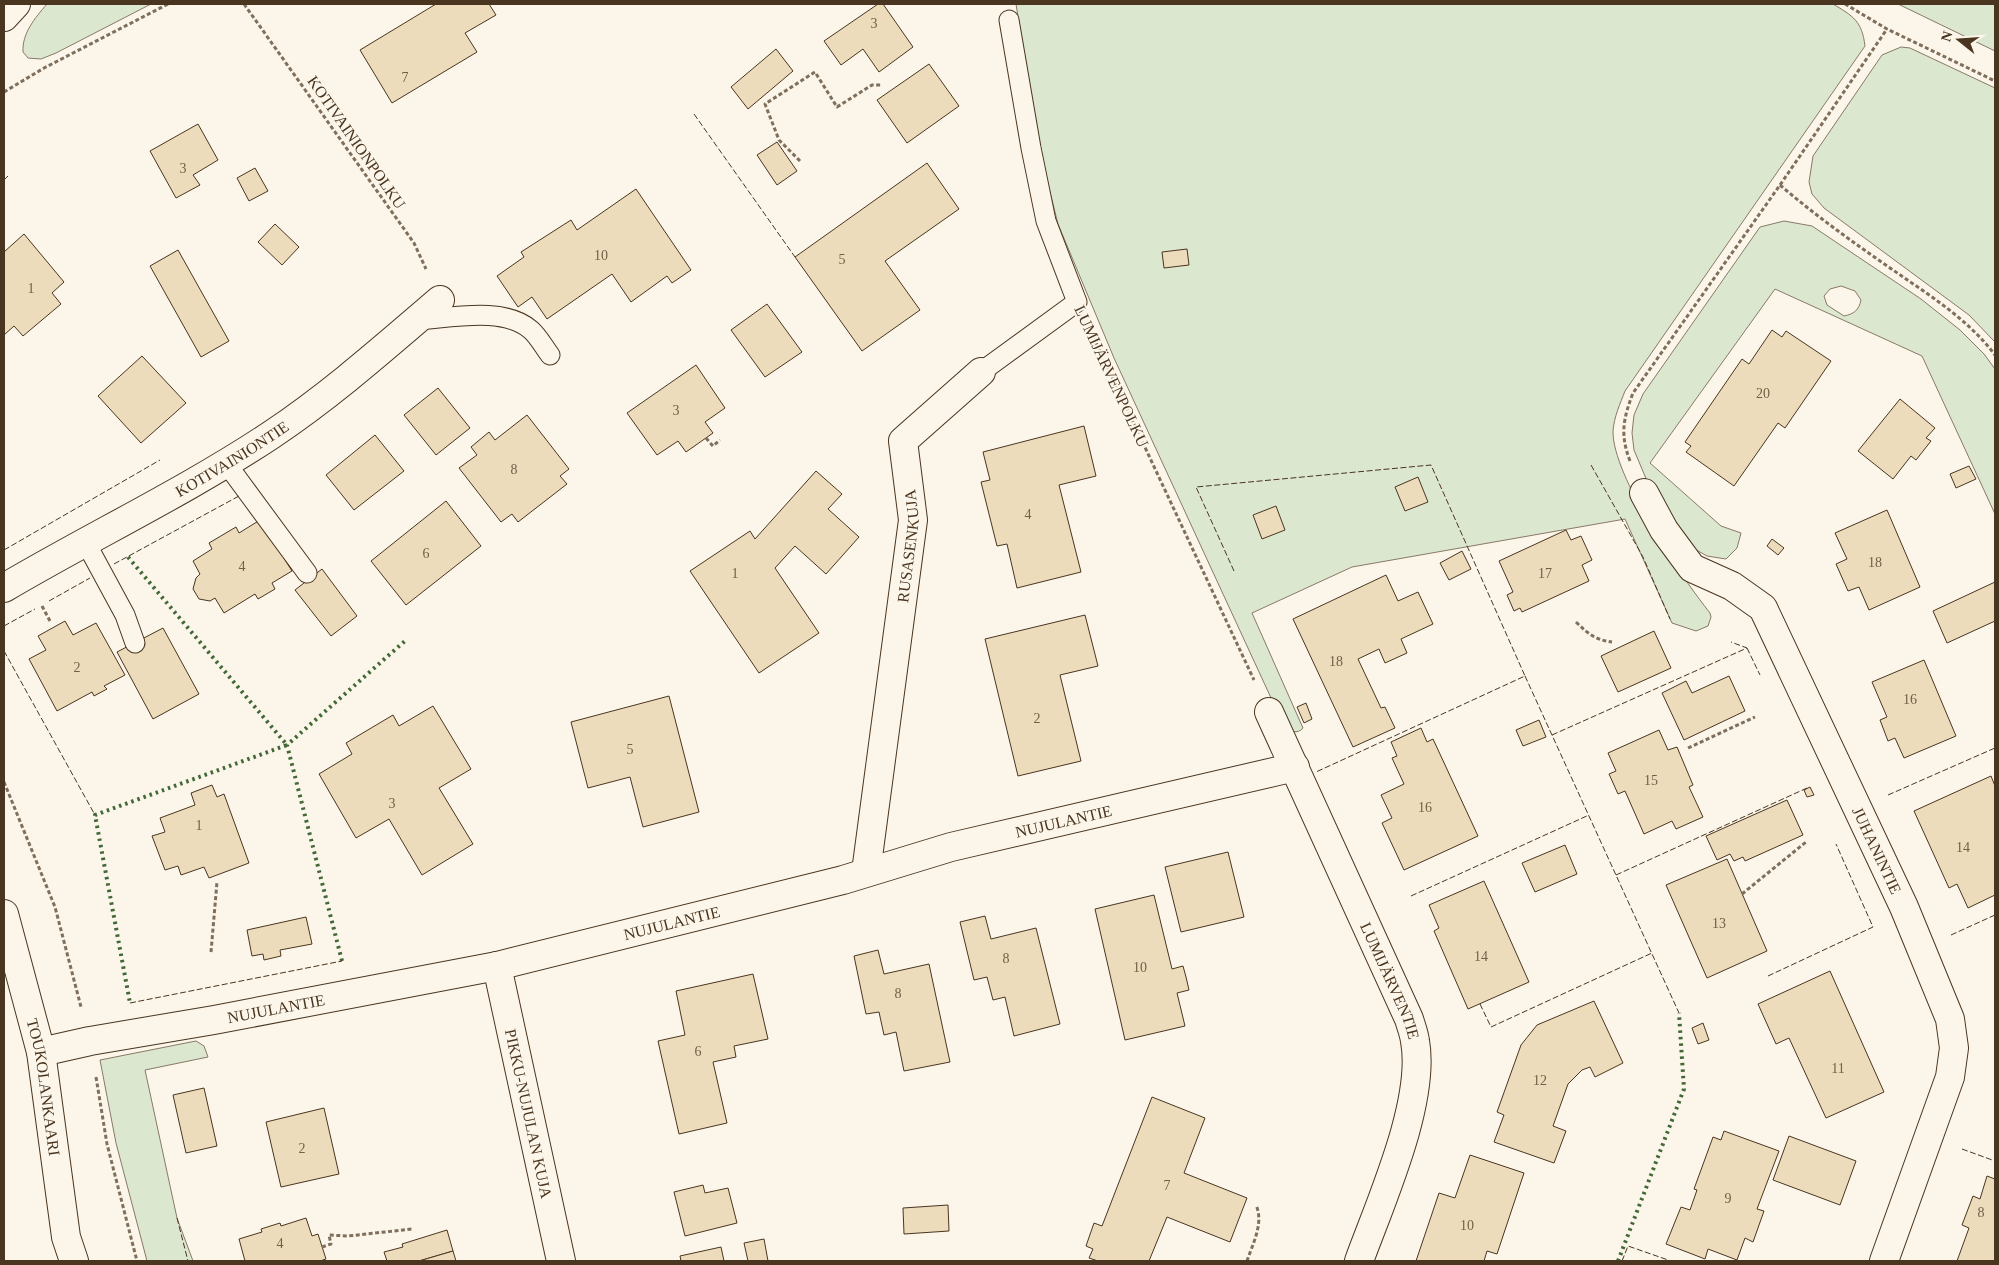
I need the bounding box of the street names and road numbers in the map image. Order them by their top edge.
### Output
street label: KOTIVAINIONPOLKU [304,73,409,212]
street label: LUMIJÄRVENPOLKU [1071,303,1152,450]
street label: KOTIVAINIONTIE [172,418,292,500]
street label: RUSASENKUJA [894,488,922,604]
street label: NUJULANTIE [1014,802,1114,841]
street label: JUHANINTIE [1849,804,1905,897]
street label: NUJULANTIE [622,903,722,943]
street label: LUMIJÄRVENTIE [1357,920,1423,1041]
street label: NUJULANTIE [226,991,326,1026]
street label: TOUKOLANKAARI [23,1017,63,1157]
street label: PIKKU-NUJULAN KUJA [502,1027,555,1200]

